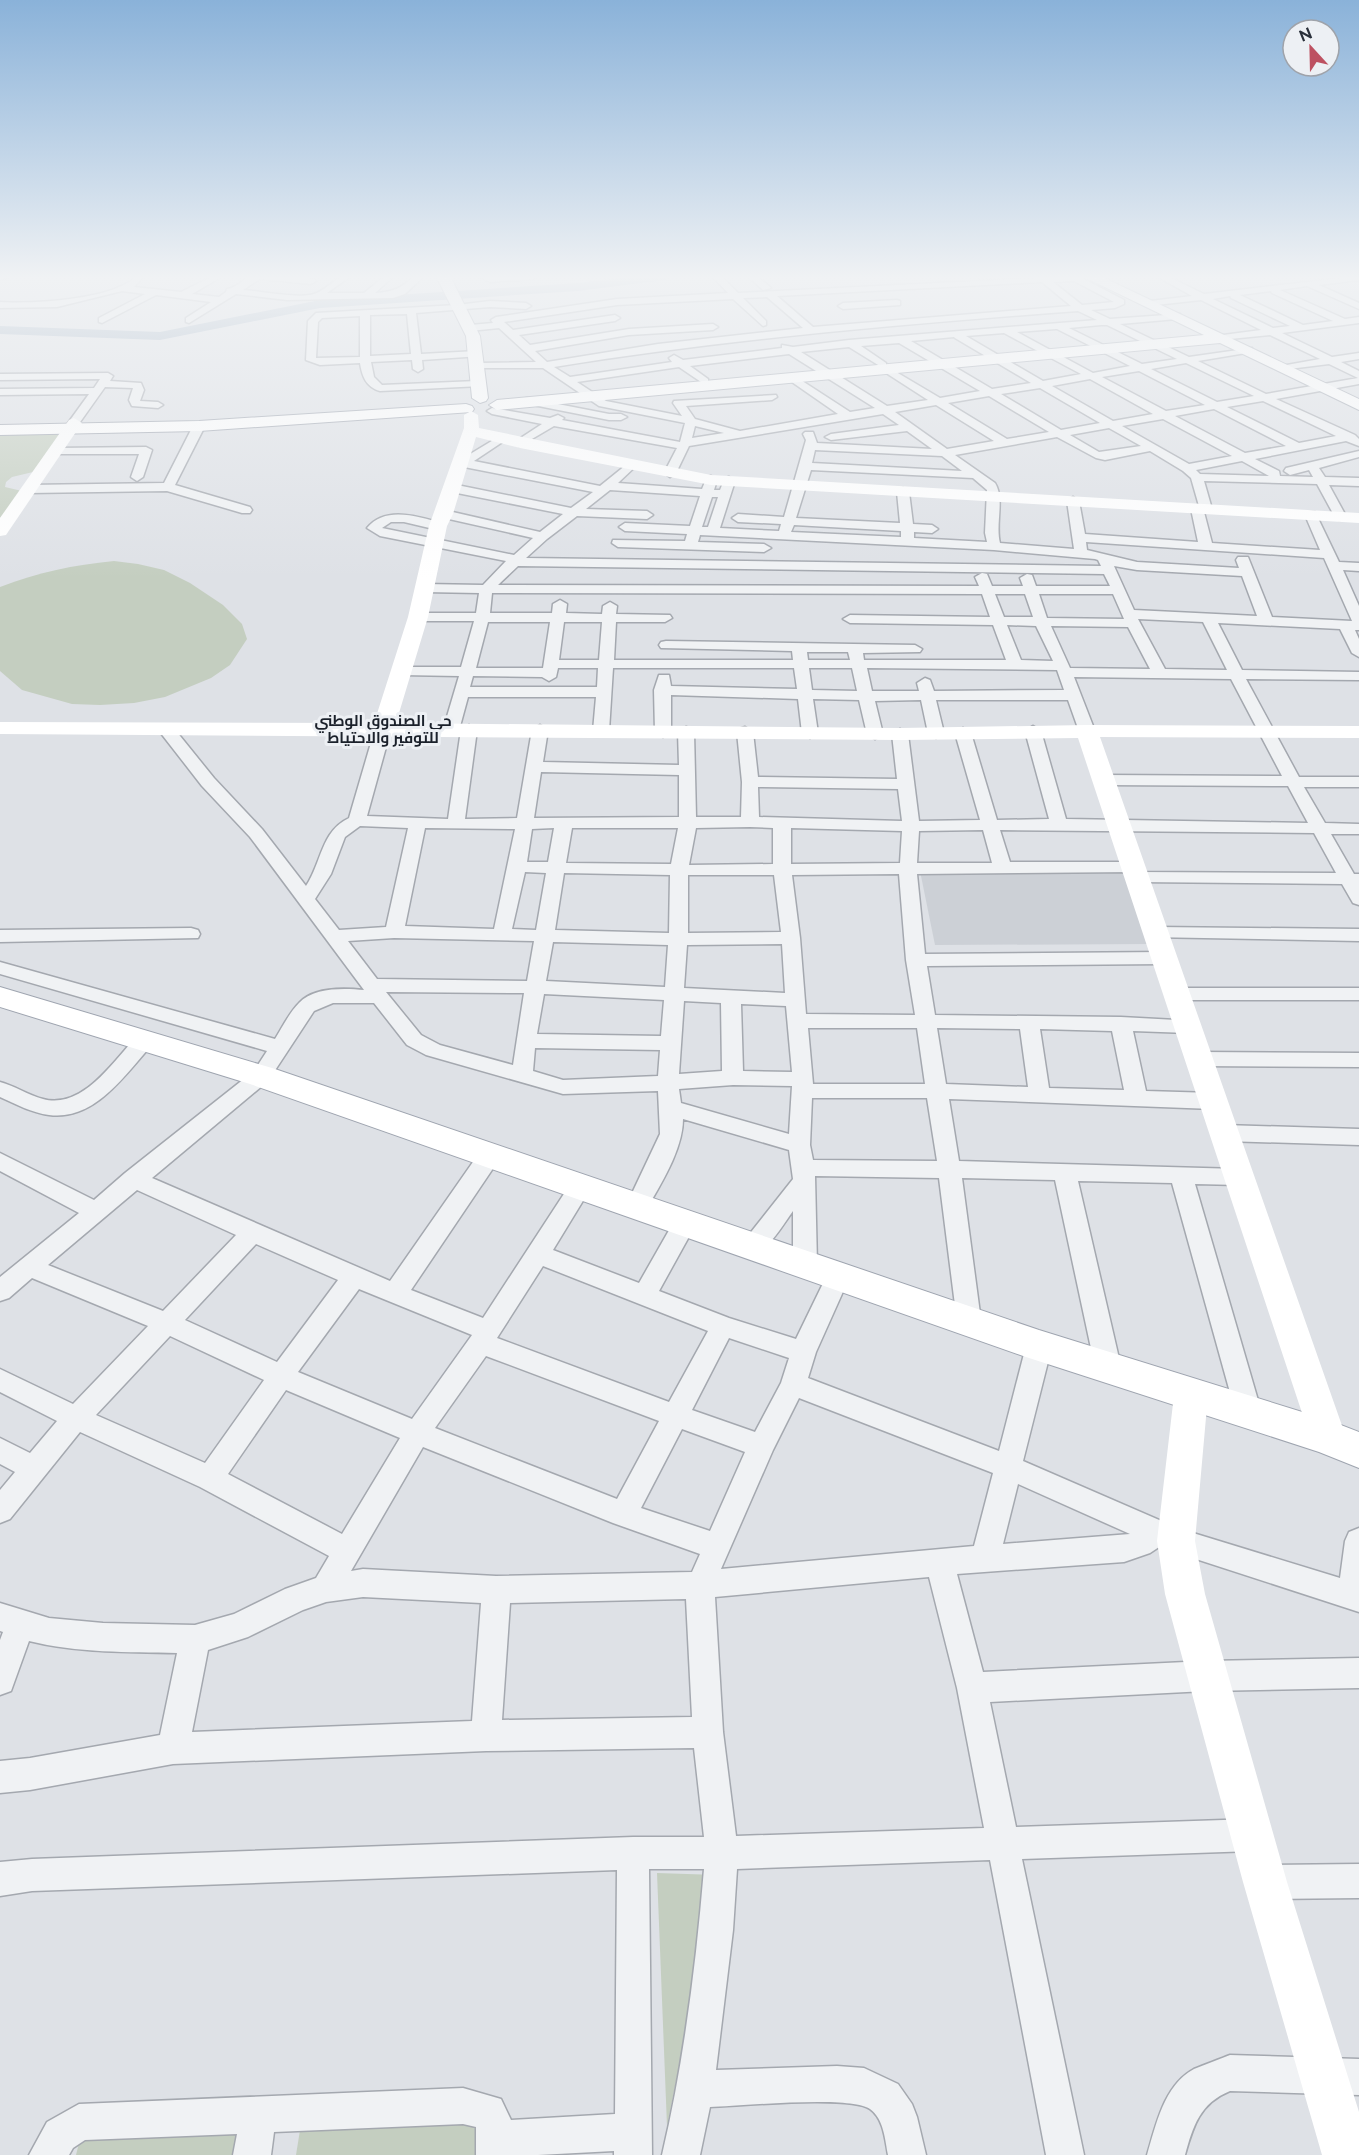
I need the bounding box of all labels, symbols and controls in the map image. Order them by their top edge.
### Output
north arrow [1281,18,1341,78]
text: N [1296,23,1315,46]
district label: حي الصندوق الوطني للتوفير والاحتياط [314,712,452,747]

